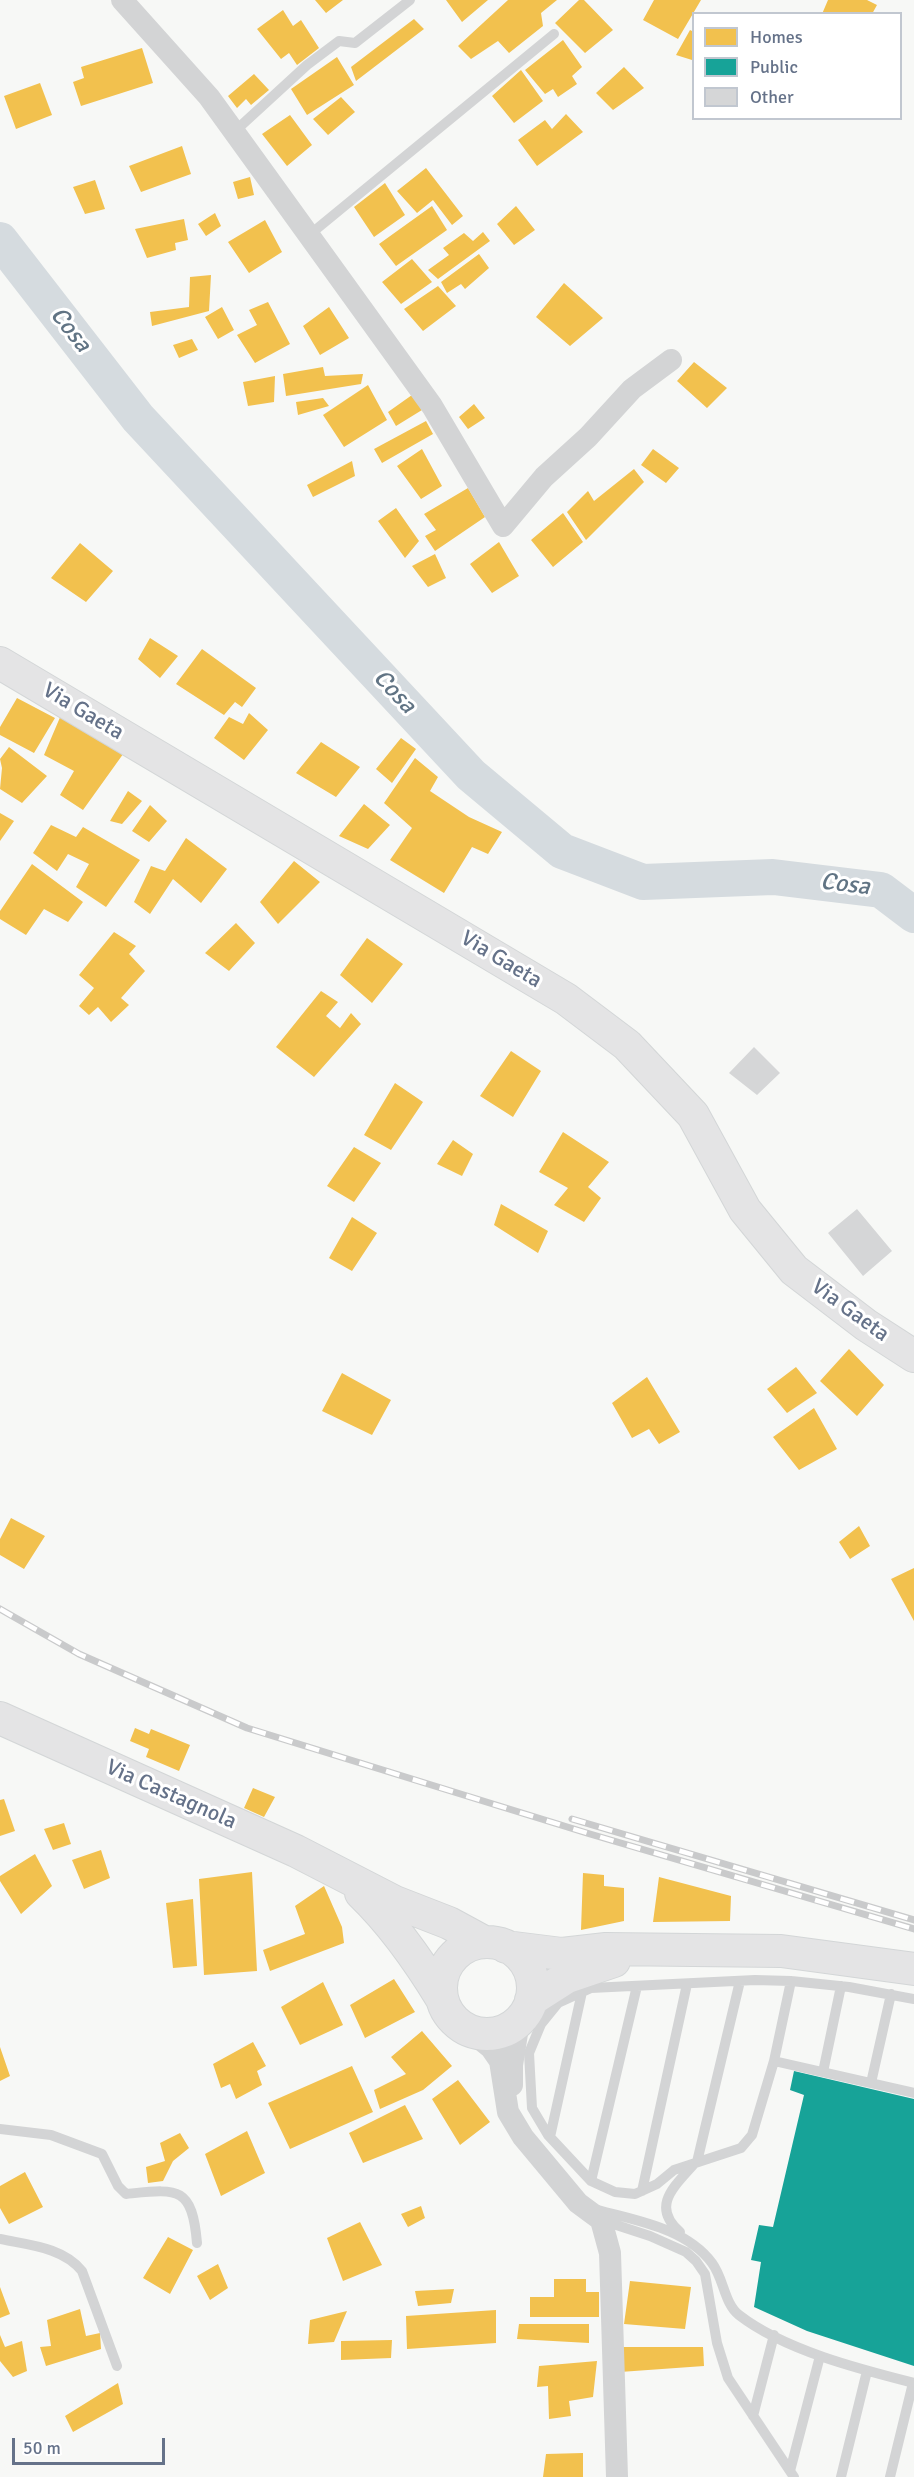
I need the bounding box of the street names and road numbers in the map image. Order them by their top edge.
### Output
street label: Via Gaeta [38,678,128,746]
street label: Via Gaeta [456,926,546,994]
street label: Via Gaeta [806,1274,894,1348]
street label: Via Castagnola [102,1754,240,1836]

